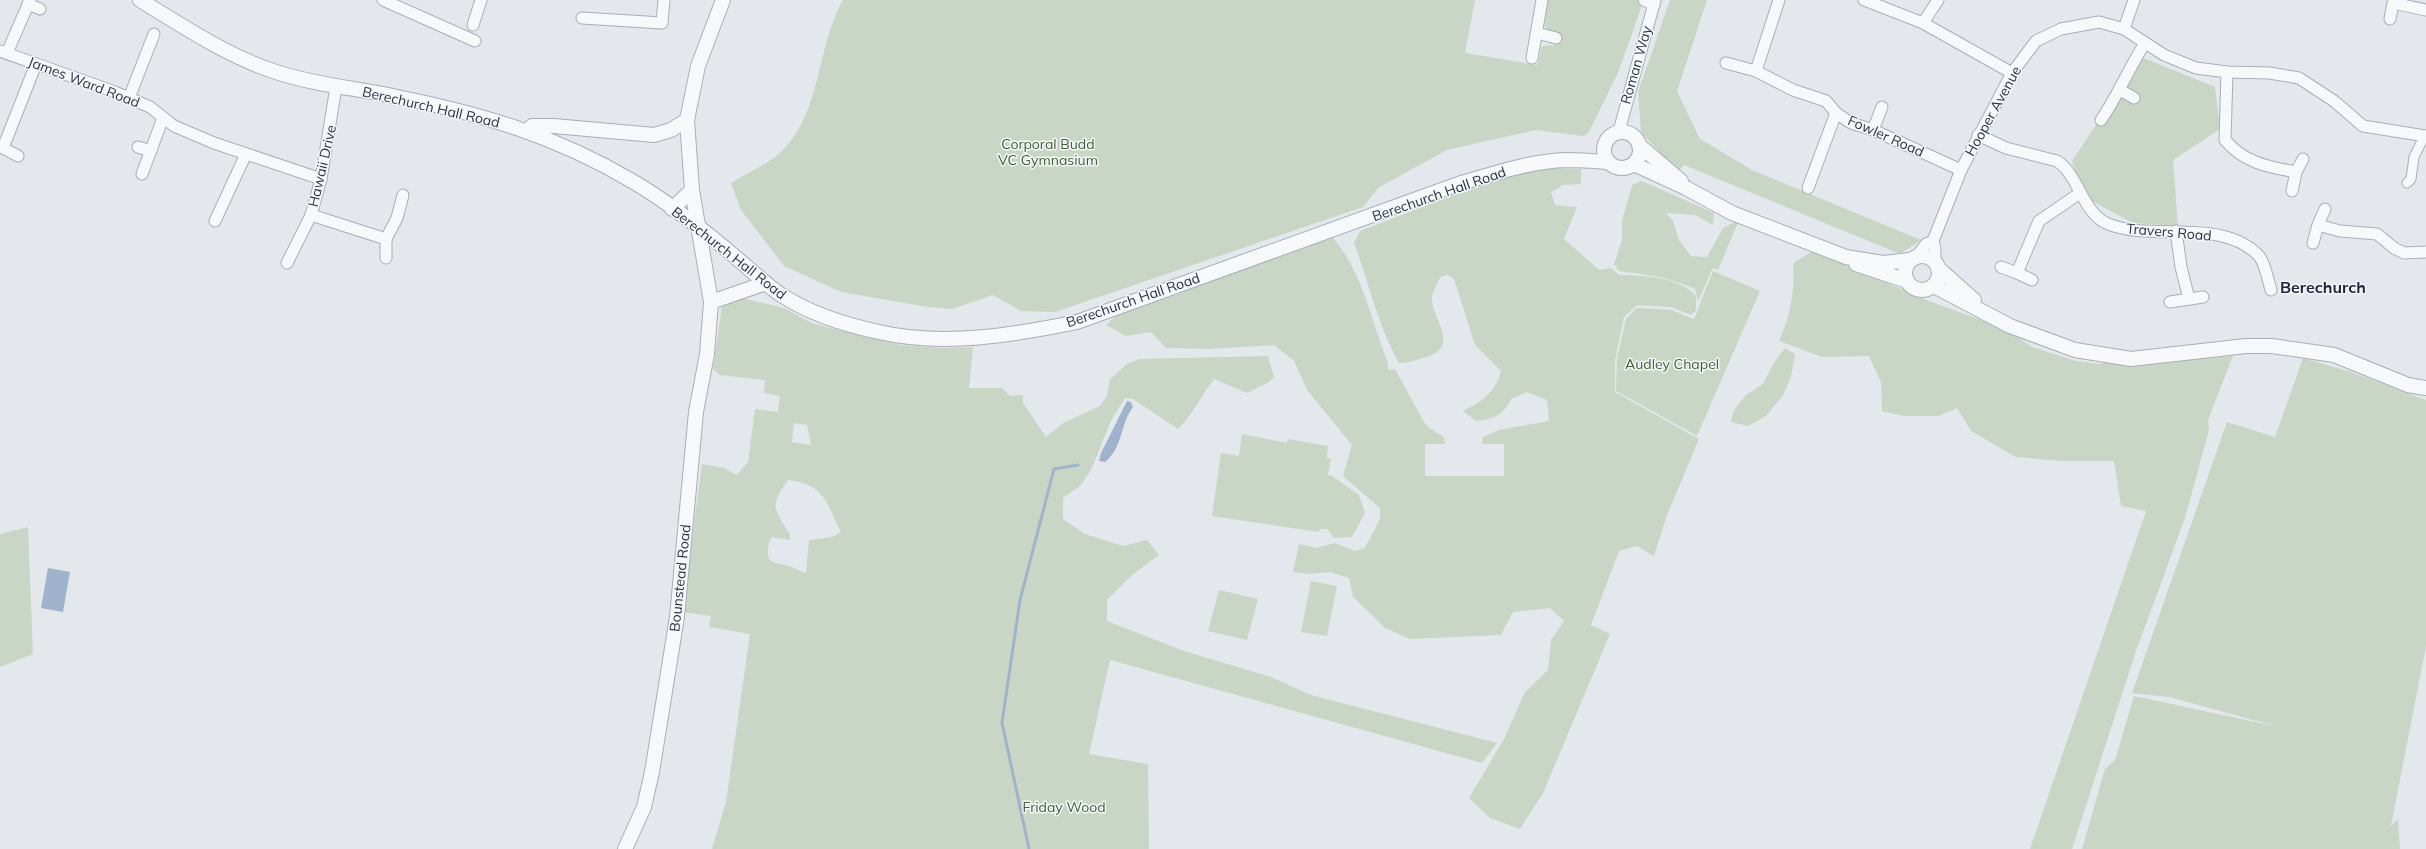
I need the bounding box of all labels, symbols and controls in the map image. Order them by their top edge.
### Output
street label: Roman Way [1616,23,1656,106]
street label: James Ward Road [26,52,142,112]
street label: Hooper Avenue [1961,63,2025,159]
street label: Berechurch Hall Road [361,82,501,132]
street label: Fowler Road [1845,111,1927,161]
street label: Hawaii Drive [304,123,340,209]
park label: Corporal Budd VC Gymnasium [998,135,1098,169]
street label: Berechurch Hall Road [1370,163,1508,225]
street label: Berechurch Hall Road [668,203,790,303]
street label: Travers Road [2126,219,2212,245]
street label: Berechurch Hall Road [1064,269,1202,331]
district label: Berechurch [2280,277,2366,297]
park label: Audley Chapel [1625,355,1719,373]
street label: Bounstead Road [665,523,695,633]
park label: Friday Wood [1022,798,1106,816]

